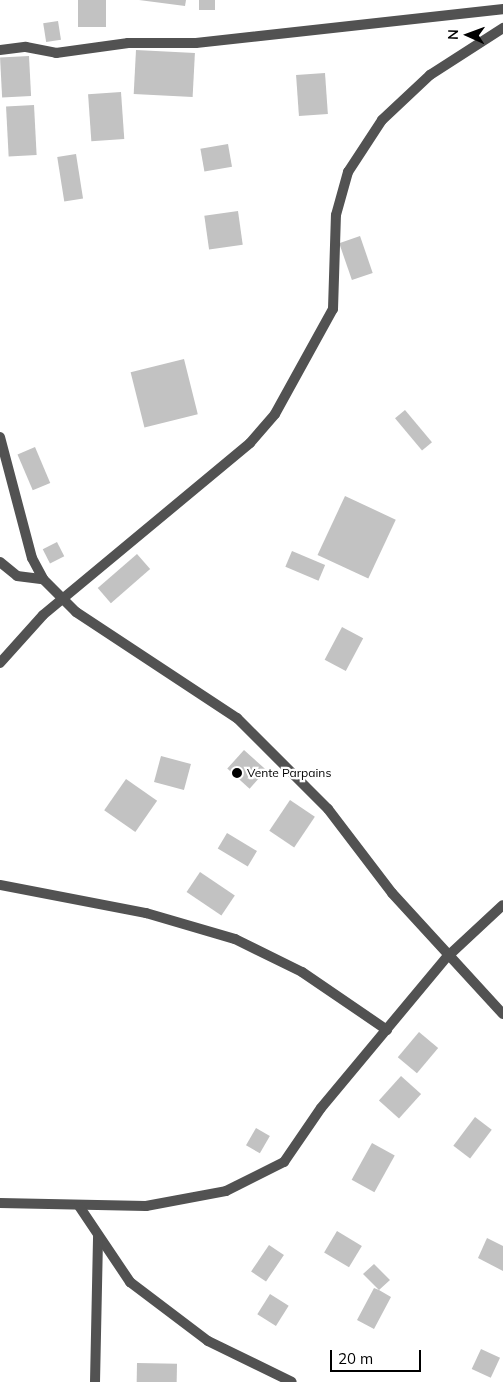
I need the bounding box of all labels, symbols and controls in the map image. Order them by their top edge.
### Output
north arrow [443,10,493,60]
text: N [444,29,462,40]
place label: Vente Parpains [247,766,331,780]
marker: Vente Parpains [231,767,243,779]
scale bar [333,1340,424,1372]
text: 20 m [338,1349,373,1368]

